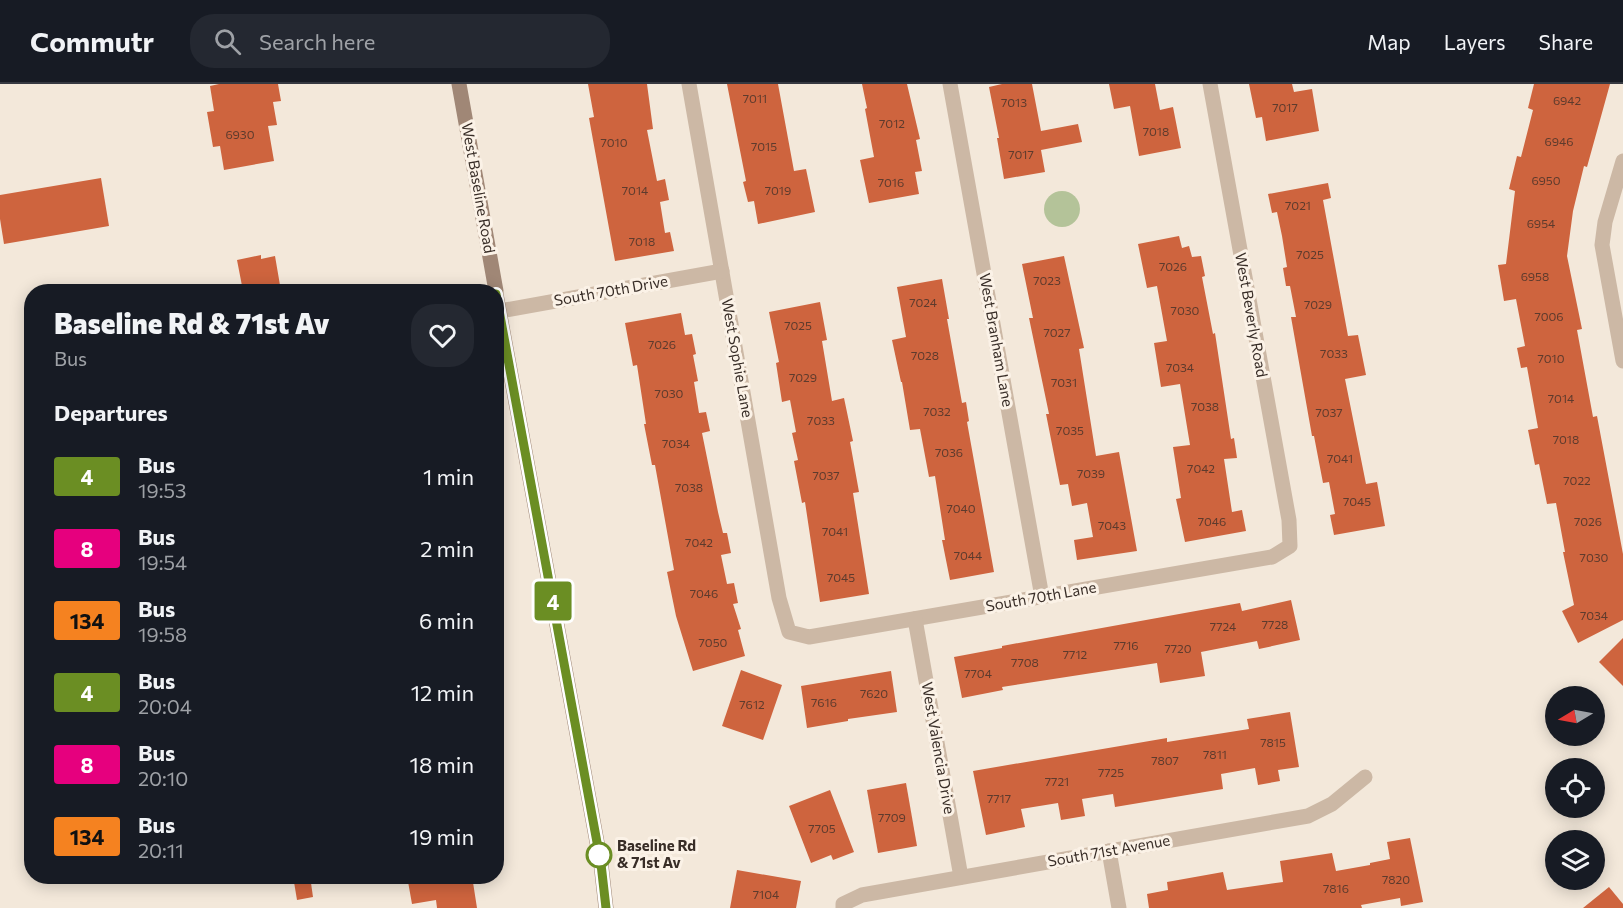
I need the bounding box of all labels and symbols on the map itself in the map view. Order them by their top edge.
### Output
house number: 7011 [743,91,767,105]
house number: 6942 [1553,93,1581,107]
house number: 7013 [1001,95,1027,109]
house number: 7017 [1272,100,1298,114]
house number: 7012 [879,116,905,130]
street label: West Baseline Road [459,121,499,255]
house number: 7018 [1143,124,1169,138]
house number: 6930 [225,127,255,141]
house number: 6946 [1545,134,1573,148]
house number: 7010 [600,135,628,149]
house number: 7015 [751,139,777,153]
house number: 7017 [1008,147,1034,161]
house number: 6950 [1531,173,1561,187]
house number: 7016 [878,175,904,189]
house number: 7014 [622,183,648,197]
house number: 7019 [765,183,791,197]
house number: 7021 [1285,198,1311,212]
house number: 6954 [1527,216,1555,230]
house number: 7018 [629,234,655,248]
house number: 7025 [1296,247,1324,261]
street label: West Beverly Road [1232,251,1272,379]
house number: 7026 [1159,259,1187,273]
house number: 6958 [1521,269,1549,283]
street label: South 70th Drive [552,271,669,309]
street label: West Branham Lane [976,272,1018,408]
house number: 7023 [1033,273,1061,287]
house number: 7024 [909,295,937,309]
street label: West Sophie Lane [719,297,757,419]
house number: 7029 [1304,297,1332,311]
house number: 7030 [1171,303,1200,317]
house number: 7006 [1534,309,1564,323]
house number: 7025 [784,318,812,332]
house number: 7027 [1043,325,1071,339]
house number: 7026 [648,337,676,351]
house number: 7033 [1320,346,1348,360]
house number: 7028 [911,348,939,362]
house number: 7010 [1537,351,1565,365]
house number: 7034 [1166,360,1194,374]
house number: 7029 [789,370,817,384]
house number: 7031 [1051,375,1077,389]
house number: 7030 [655,386,684,400]
house number: 7014 [1548,391,1574,405]
house number: 7038 [1191,399,1219,413]
house number: 7032 [923,404,951,418]
house number: 7037 [1315,405,1343,419]
house number: 7033 [807,413,835,427]
house number: 7035 [1056,423,1084,437]
house number: 7018 [1553,432,1579,446]
house number: 7034 [662,436,690,450]
house number: 7036 [935,445,963,459]
house number: 7041 [1327,451,1353,465]
house number: 7042 [1187,461,1215,475]
house number: 7039 [1077,466,1105,480]
house number: 7037 [812,468,840,482]
house number: 7022 [1563,473,1591,487]
house number: 7038 [675,480,703,494]
house number: 7045 [1343,494,1371,508]
house number: 7040 [946,501,976,515]
house number: 7046 [1198,514,1226,528]
house number: 7026 [1574,514,1602,528]
house number: 7043 [1098,518,1126,532]
house number: 7041 [822,524,848,538]
house number: 7042 [685,535,713,549]
house number: 7044 [954,548,982,562]
house number: 7030 [1580,550,1609,564]
house number: 7045 [827,570,855,584]
street label: South 70th Lane [984,577,1098,615]
line badge: 4 [534,582,572,620]
house number: 7046 [690,586,718,600]
house number: 7034 [1580,608,1608,622]
house number: 7728 [1262,617,1288,631]
house number: 7724 [1210,619,1236,633]
house number: 7050 [699,635,728,649]
house number: 7716 [1113,638,1139,652]
house number: 7720 [1164,641,1192,655]
house number: 7712 [1063,647,1088,661]
house number: 7708 [1011,655,1039,669]
house number: 7704 [964,666,992,680]
street label: West Valencia Drive [918,680,959,815]
house number: 7620 [860,686,888,700]
north arrow [1545,686,1605,746]
house number: 7616 [811,695,837,709]
house number: 7612 [739,697,765,711]
house number: 7815 [1260,735,1286,749]
house number: 7811 [1203,747,1227,761]
house number: 7807 [1151,753,1179,767]
house number: 7725 [1098,765,1124,779]
house number: 7721 [1045,774,1069,788]
house number: 7717 [987,791,1011,805]
house number: 7709 [878,810,906,824]
house number: 7705 [808,821,836,835]
street label: South 71st Avenue [1046,830,1171,870]
place label: Baseline Rd & 71st Av [617,836,696,871]
marker: Baseline Rd & 71st Av [586,842,612,868]
house number: 7820 [1382,872,1410,886]
house number: 7816 [1323,881,1349,895]
house number: 7104 [753,887,779,901]

